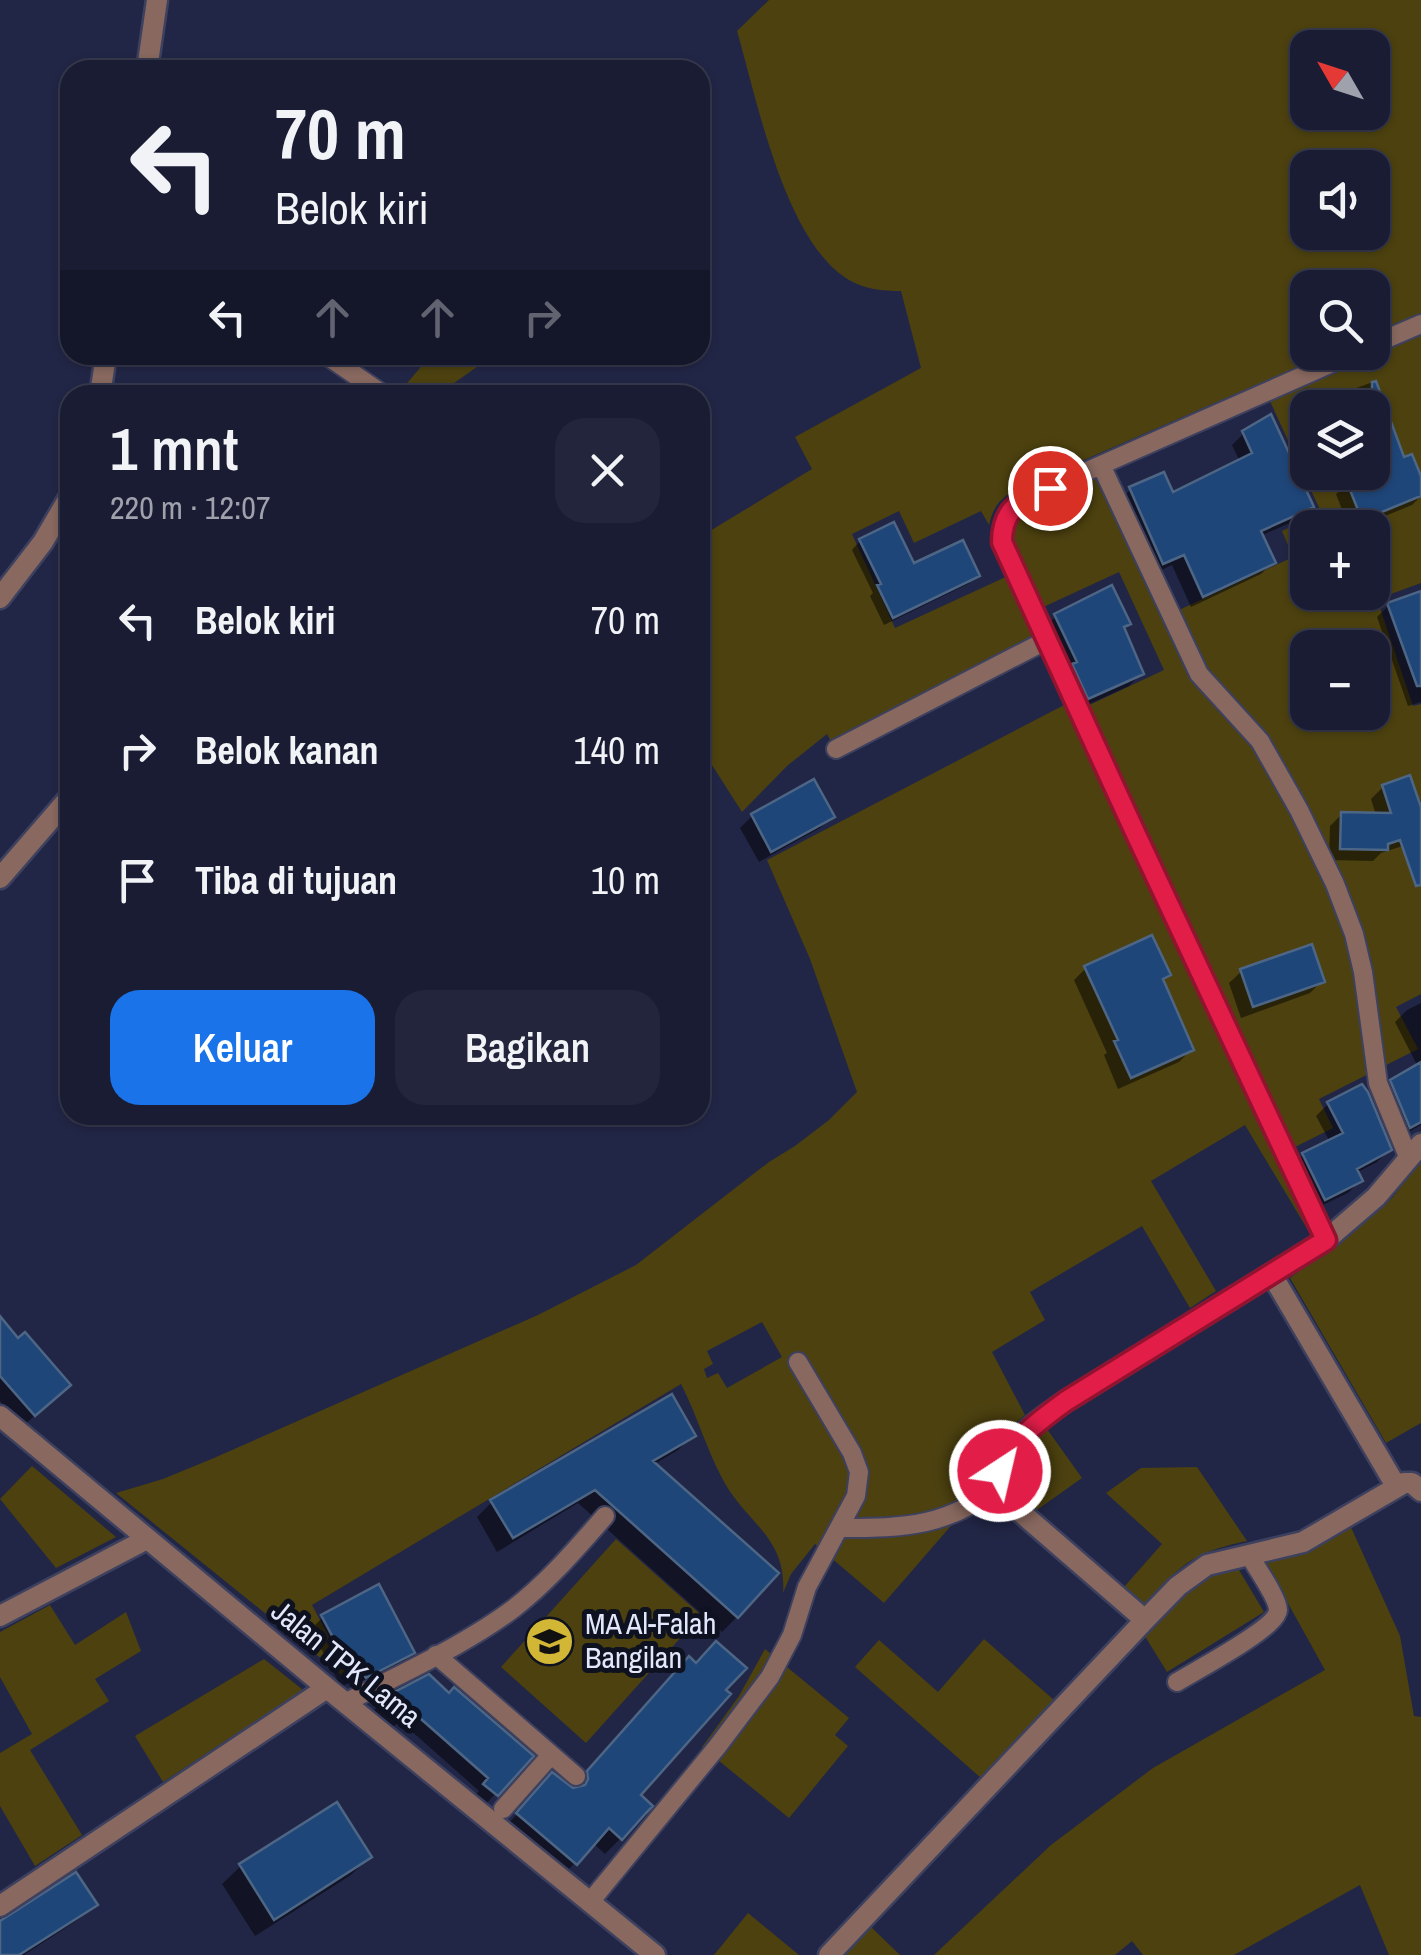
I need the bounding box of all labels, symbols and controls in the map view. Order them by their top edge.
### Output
north arrow [1290,30,1390,130]
map controls [1290,30,1390,730]
text: 70 m [275,87,406,181]
icon: left [110,100,240,230]
button: sound [1290,150,1390,250]
text: Belok kiri [275,177,429,238]
button: search [1290,270,1390,370]
icon: left [200,290,255,345]
icon: ahead [305,290,360,345]
icon: ahead [410,290,465,345]
icon: right [515,290,570,345]
button: layers [1290,390,1390,490]
text: 1 mnt [110,408,238,489]
button: close [555,418,660,523]
pin [1008,446,1093,531]
icon: arrive [1023,461,1078,516]
text: 220 m · 12:07 [110,486,270,529]
button: + [1290,510,1390,610]
icon: left [110,593,165,648]
text: Belok kiri [195,595,335,646]
text: 70 m [591,595,660,646]
button: − [1290,630,1390,730]
icon: right [110,723,165,778]
text: Belok kanan [195,725,379,776]
text: 140 m [573,725,660,776]
icon: arrive [110,853,165,908]
text: Tiba di tujuan [195,855,397,906]
text: 10 m [591,855,660,906]
button: Keluar [110,990,375,1105]
button: Bagikan [395,990,660,1105]
position arrow [948,1419,1052,1523]
street label: Jalan TPK Lama [264,1591,430,1736]
place label: MA Al-Falah Bangilan [585,1603,716,1677]
school or university icon: MA Al-Falah Bangilan [524,1615,576,1667]

